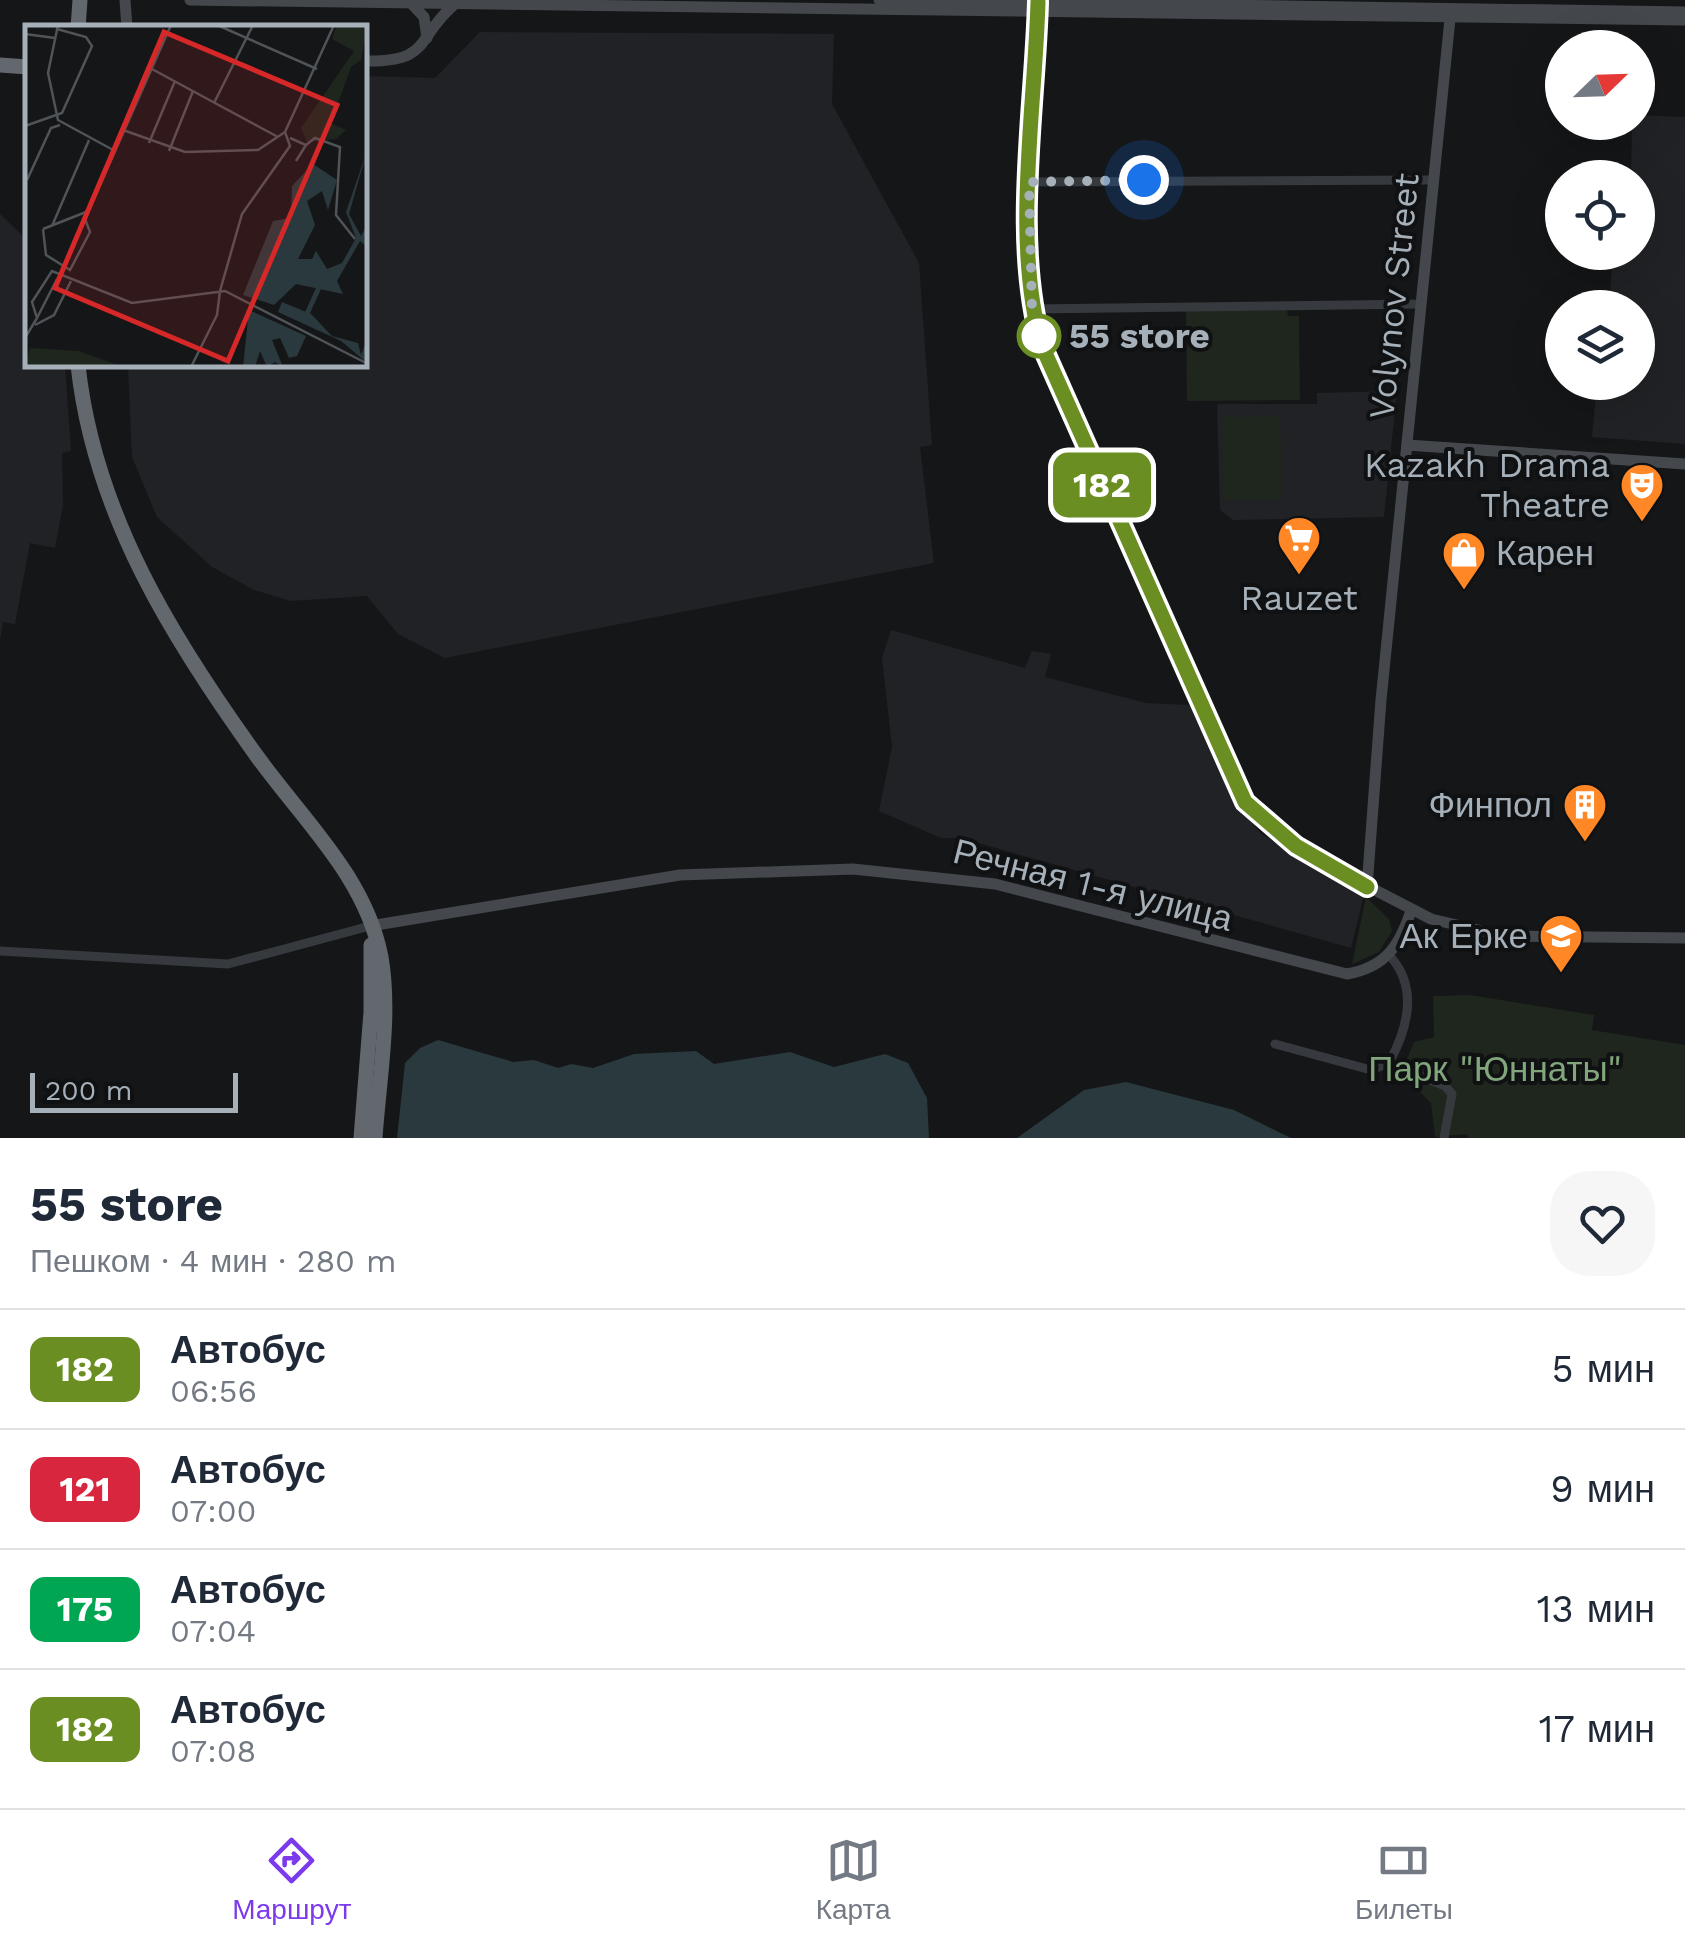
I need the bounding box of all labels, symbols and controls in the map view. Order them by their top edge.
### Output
inset map [25,25,368,368]
north arrow [1545,30,1655,140]
map controls [1545,30,1655,400]
your location [1119,155,1169,205]
button: locate [1545,160,1655,270]
street label: Volynov Street [1360,171,1428,421]
button: layers [1545,290,1655,400]
marker: 55 store [1018,315,1060,357]
place label: 55 store [1069,315,1210,357]
place label: Kazakh Drama Theatre [1364,444,1610,526]
line badge: 182 [1044,452,1160,518]
theatre icon: Kazakh Drama Theatre [1619,462,1665,523]
text: 182 [1073,464,1131,506]
supermarket icon: Rauzet [1276,515,1322,576]
shop icon: Карен [1441,530,1487,591]
place label: Карен [1496,532,1594,574]
place label: Rauzet [1240,577,1358,619]
building icon: Финпол [1562,782,1608,843]
place label: Финпол [1428,784,1552,826]
street label: Речная 1-я улица [949,830,1237,940]
school or university icon: Ак Ерке [1538,913,1584,974]
place label: Ак Ерке [1399,915,1528,957]
park label: Парк "Юннаты" [1368,1048,1622,1090]
scale bar [30,1068,238,1112]
text: 200 m [45,1074,132,1107]
button: heart [1550,1171,1655,1276]
text: 55 store [30,1176,223,1233]
text: Пешком · 4 мин · 280 m [30,1242,396,1280]
text: Автобус [170,1328,326,1372]
text: 5 мин [1552,1347,1655,1391]
text: 182 [56,1348,114,1390]
text: 06:56 [170,1372,257,1410]
text: Автобус [170,1448,326,1492]
text: 9 мин [1550,1467,1655,1511]
text: 121 [59,1468,111,1510]
text: 07:00 [170,1492,257,1530]
text: Автобус [170,1568,326,1612]
text: 13 мин [1537,1587,1655,1631]
text: 175 [57,1588,113,1630]
text: 07:04 [170,1612,256,1650]
text: Автобус [170,1688,326,1732]
text: 17 мин [1539,1707,1655,1751]
text: 182 [56,1708,114,1750]
text: 07:08 [170,1732,256,1770]
tab: Маршрут [232,1833,351,1926]
tab: Карта [816,1833,891,1926]
tab: Билеты [1355,1833,1453,1926]

